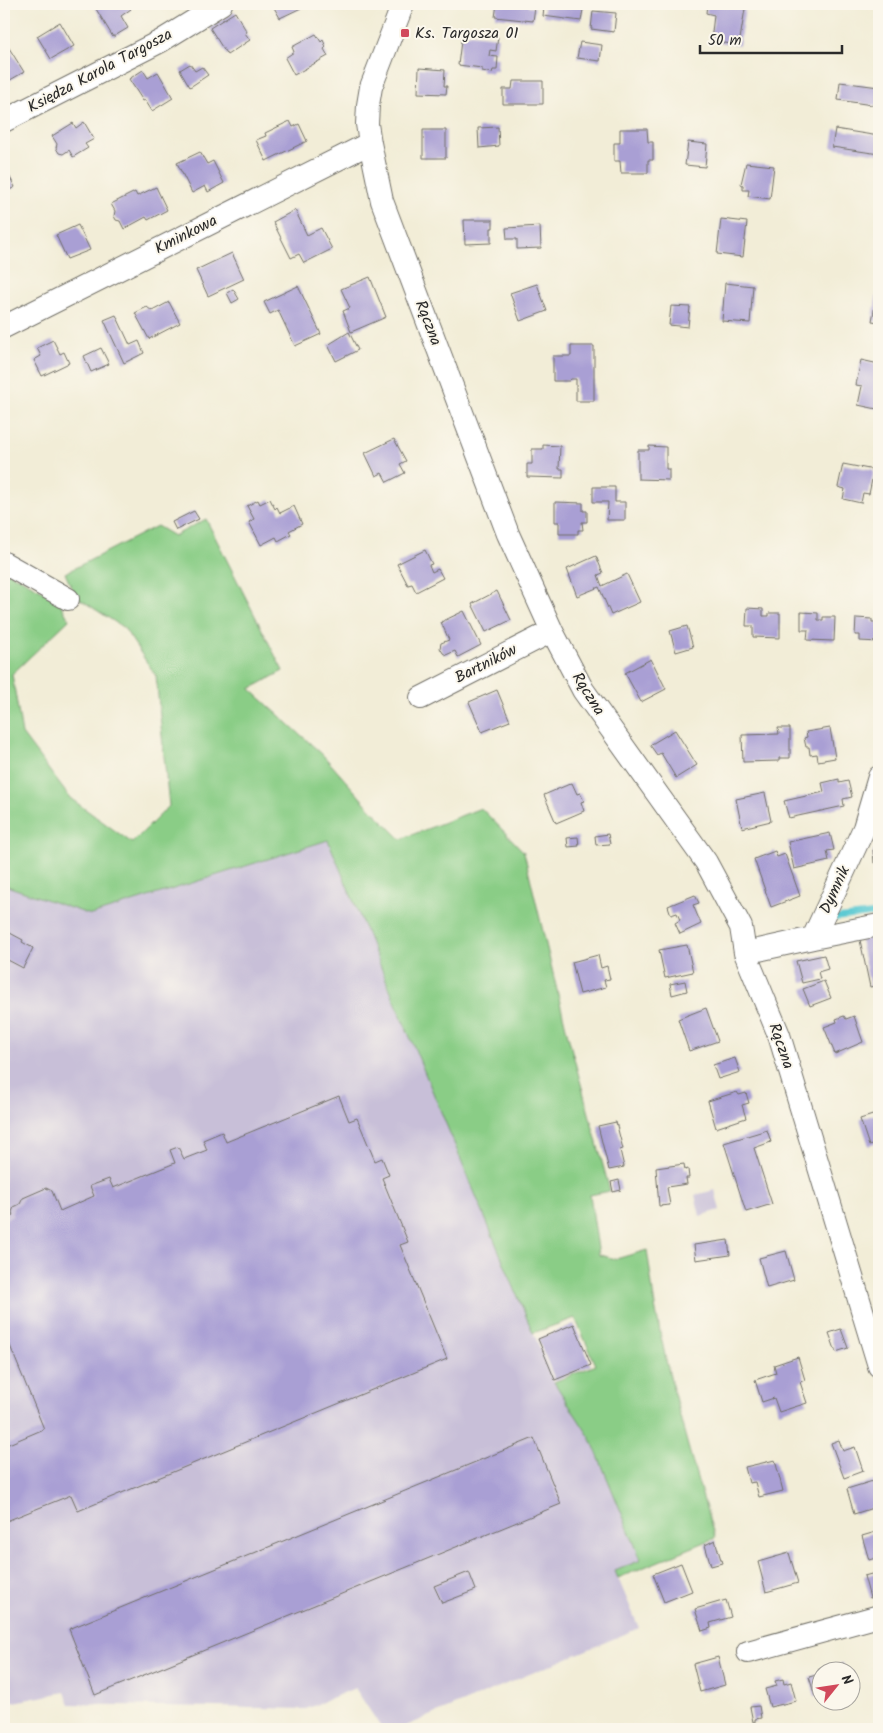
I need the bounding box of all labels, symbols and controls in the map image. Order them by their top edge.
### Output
place label: Ks. Targosza 01 [415,21,519,46]
street label: Księdza Karola Targosza [23,22,177,120]
scale bar [700,22,843,54]
marker: Ks. Targosza 01 [399,27,411,39]
text: 50 m [708,29,742,53]
street label: Kminkowa [150,209,222,261]
street label: Rączna [408,297,448,349]
street label: Bartników [450,638,522,690]
street label: Rączna [565,667,611,721]
street label: Dymnik [813,861,857,918]
street label: Rączna [762,1020,800,1072]
north arrow [810,1660,860,1710]
text: N [835,1671,858,1689]

